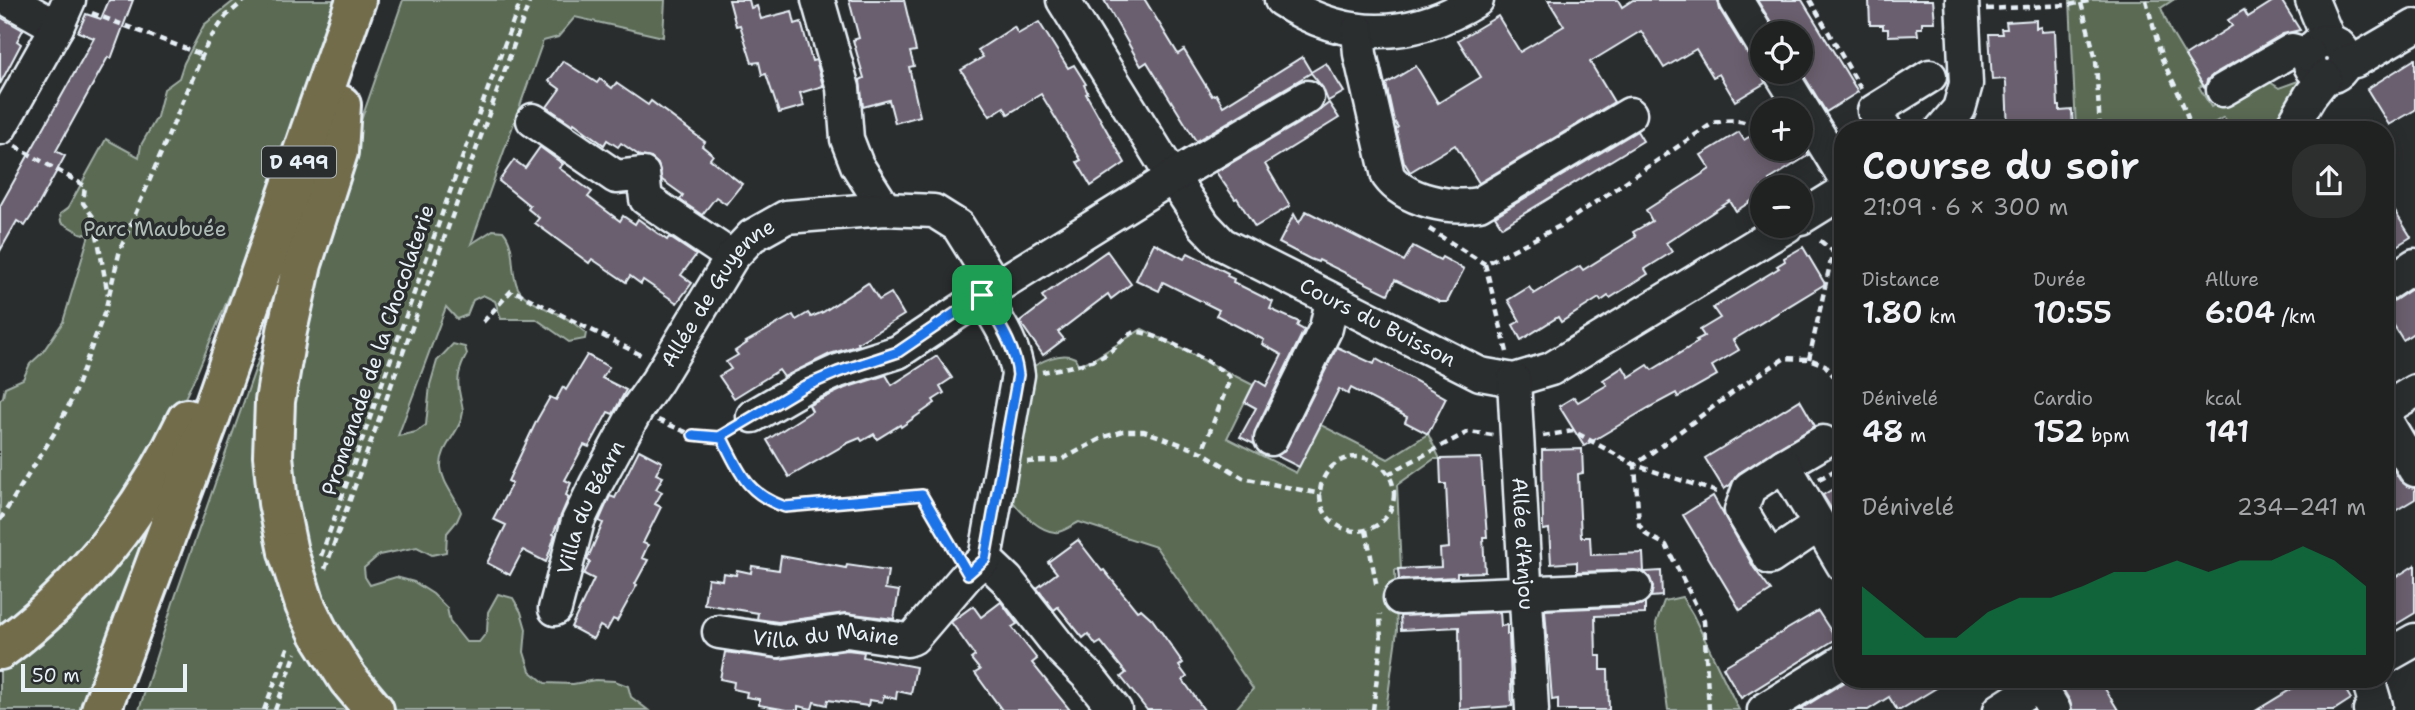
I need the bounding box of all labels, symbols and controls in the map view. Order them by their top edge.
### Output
map controls [1750,21,1813,238]
button: locate [1750,21,1813,84]
button: + [1750,98,1813,161]
text: Course du soir [1862,140,2140,191]
button: share [2292,144,2366,218]
road number: D 499 [262,146,336,178]
button: − [1750,175,1813,238]
text: 21:09 · 6 × 300 m [1862,192,2068,222]
street label: Promenade de la Chocolaterie [315,201,441,499]
street label: Allée de Guyenne [654,212,780,373]
park label: Parc Maubuée [83,215,227,243]
pin [952,265,1012,325]
text: Distance [1862,267,1940,292]
text: Durée [2033,267,2086,292]
text: Allure [2205,267,2259,292]
street label: Cours du Buisson [1295,271,1461,374]
icon: arrive [963,276,1001,314]
text: 1.80 [1862,292,1923,333]
text: 10:55 [2033,292,2112,333]
text: 6:04 [2205,292,2275,333]
text: km [1923,304,1956,329]
text: /km [2275,304,2316,329]
text: Dénivelé [1862,386,1938,411]
text: Cardio [2033,386,2093,411]
text: kcal [2205,386,2242,411]
text: 48 [1862,411,1904,452]
text: 152 [2033,411,2085,452]
text: 141 [2205,411,2250,452]
text: m [1904,423,1927,448]
text: bpm [2085,423,2130,448]
street label: Villa du Béarn [551,435,631,578]
street label: Allée d'Anjou [1505,477,1541,611]
text: Dénivelé [1862,492,1954,522]
text: 234–241 m [2237,492,2366,522]
street label: Villa du Maine [750,616,901,655]
scale bar [21,661,187,693]
text: 50 m [32,663,80,688]

